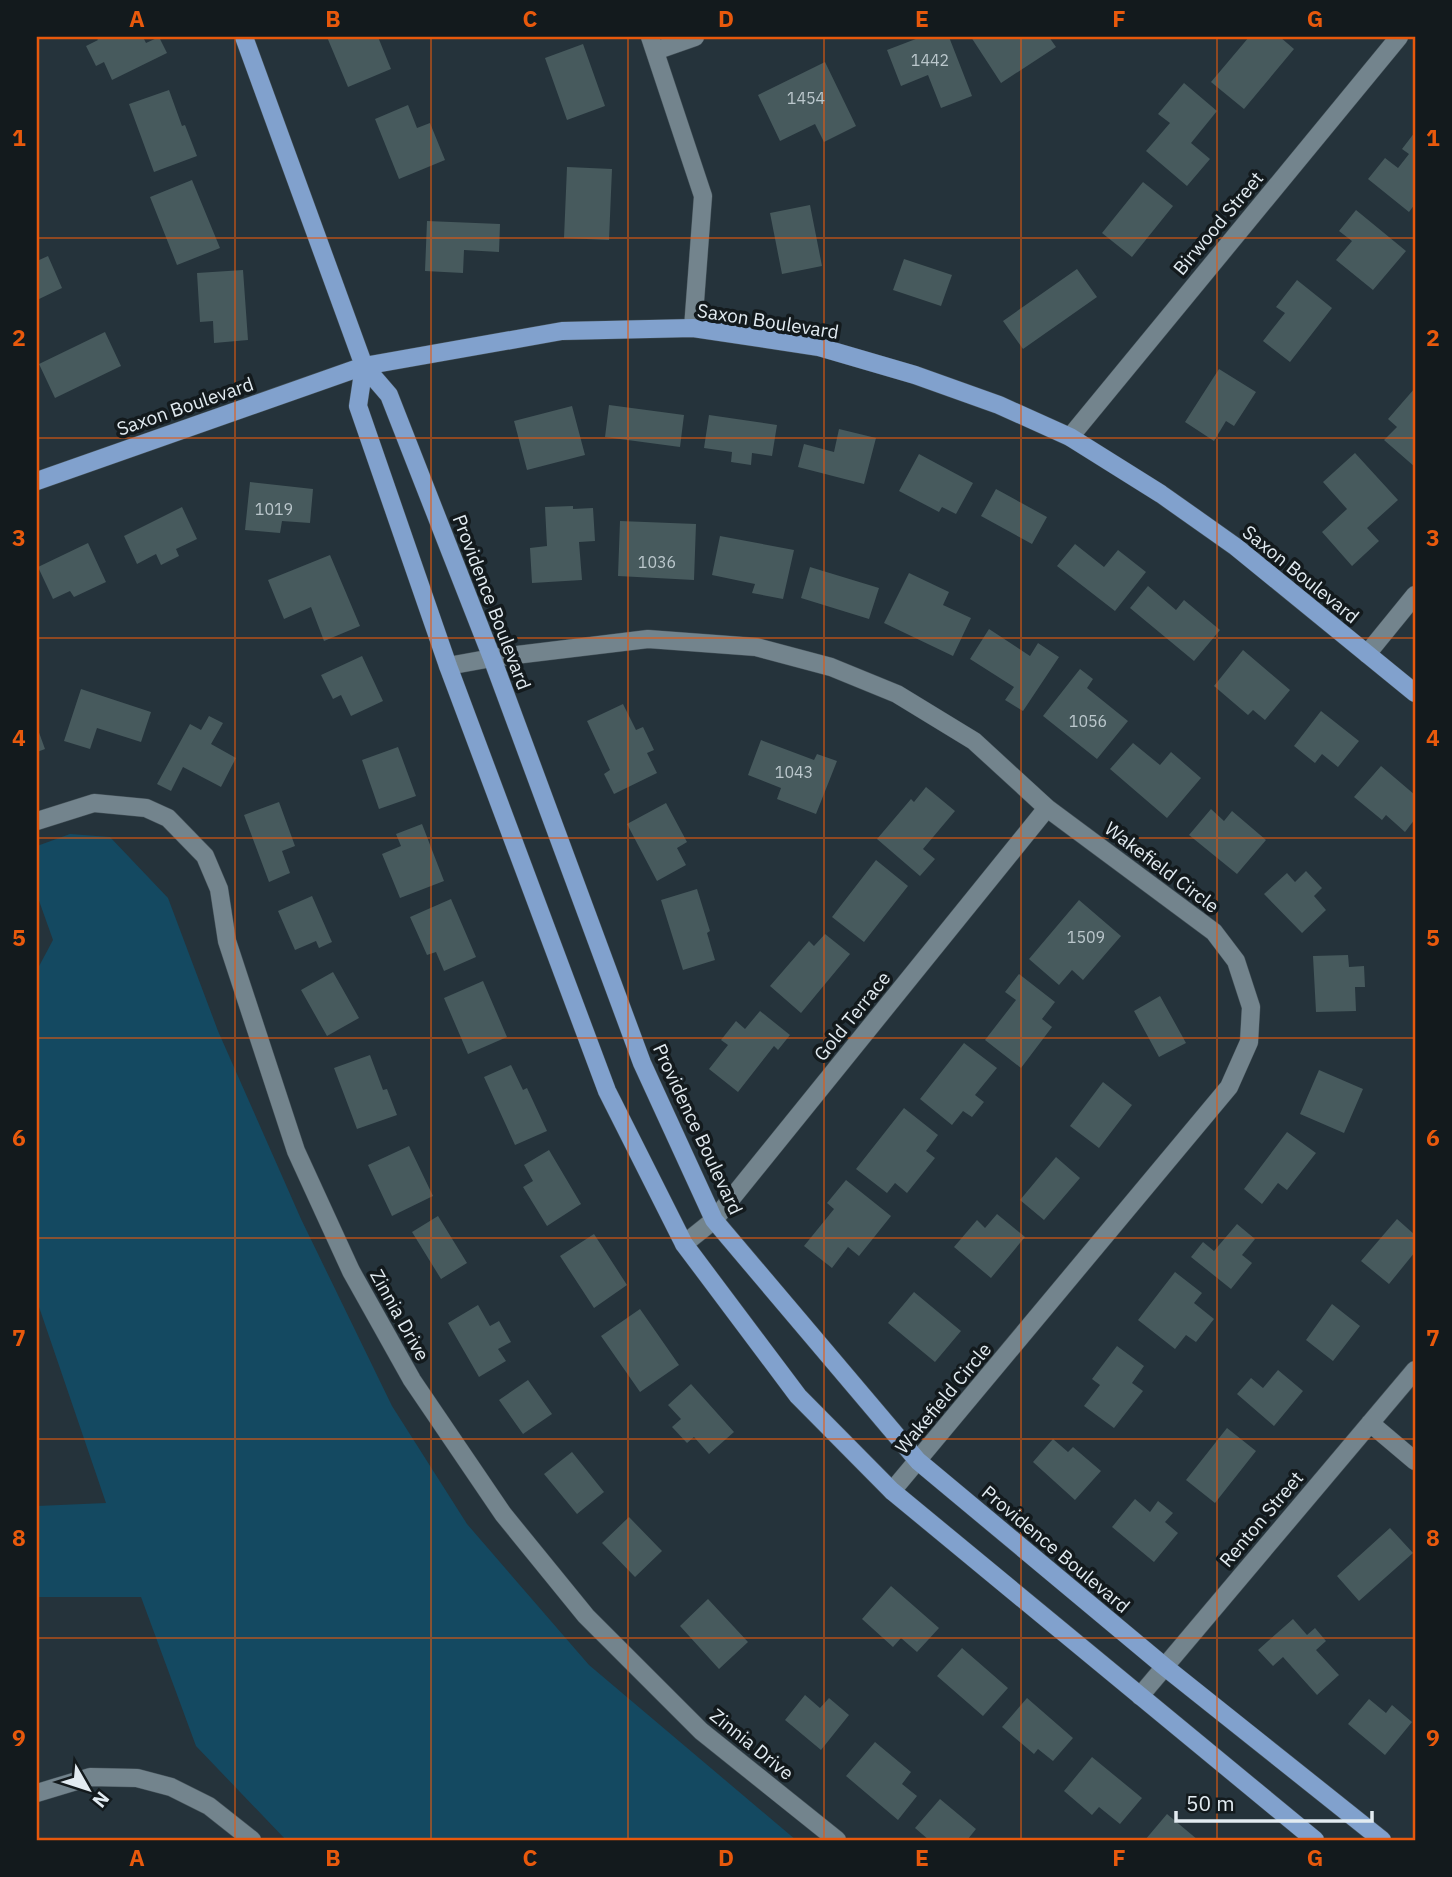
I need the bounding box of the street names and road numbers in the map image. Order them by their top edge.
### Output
street label: Birwood Street [1168,166,1268,280]
street label: Saxon Boulevard [696,298,840,344]
street label: Saxon Boulevard [113,371,257,441]
street label: Providence Boulevard [447,511,537,693]
street label: Saxon Boulevard [1238,520,1364,628]
street label: Wakefield Circle [1100,816,1224,918]
street label: Gold Terrace [809,966,895,1066]
street label: Providence Boulevard [648,1040,748,1218]
street label: Zinnia Drive [365,1265,435,1365]
street label: Wakefield Circle [890,1338,996,1458]
street label: Renton Street [1214,1466,1308,1572]
street label: Providence Boulevard [977,1480,1135,1618]
street label: Zinnia Drive [705,1703,799,1785]

